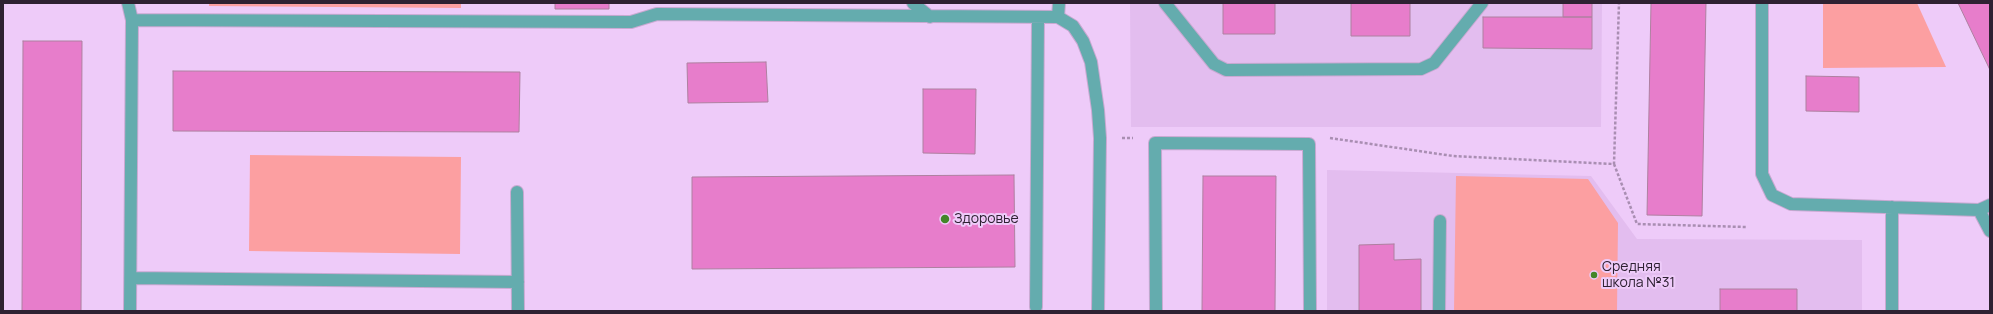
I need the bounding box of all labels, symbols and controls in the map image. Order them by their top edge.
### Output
place label: Здоровье [954,211,1019,227]
marker: Здоровье [939,213,951,225]
place label: Средняя школа №31 [1602,259,1675,292]
marker: Средняя школа №31 [1589,270,1599,280]

